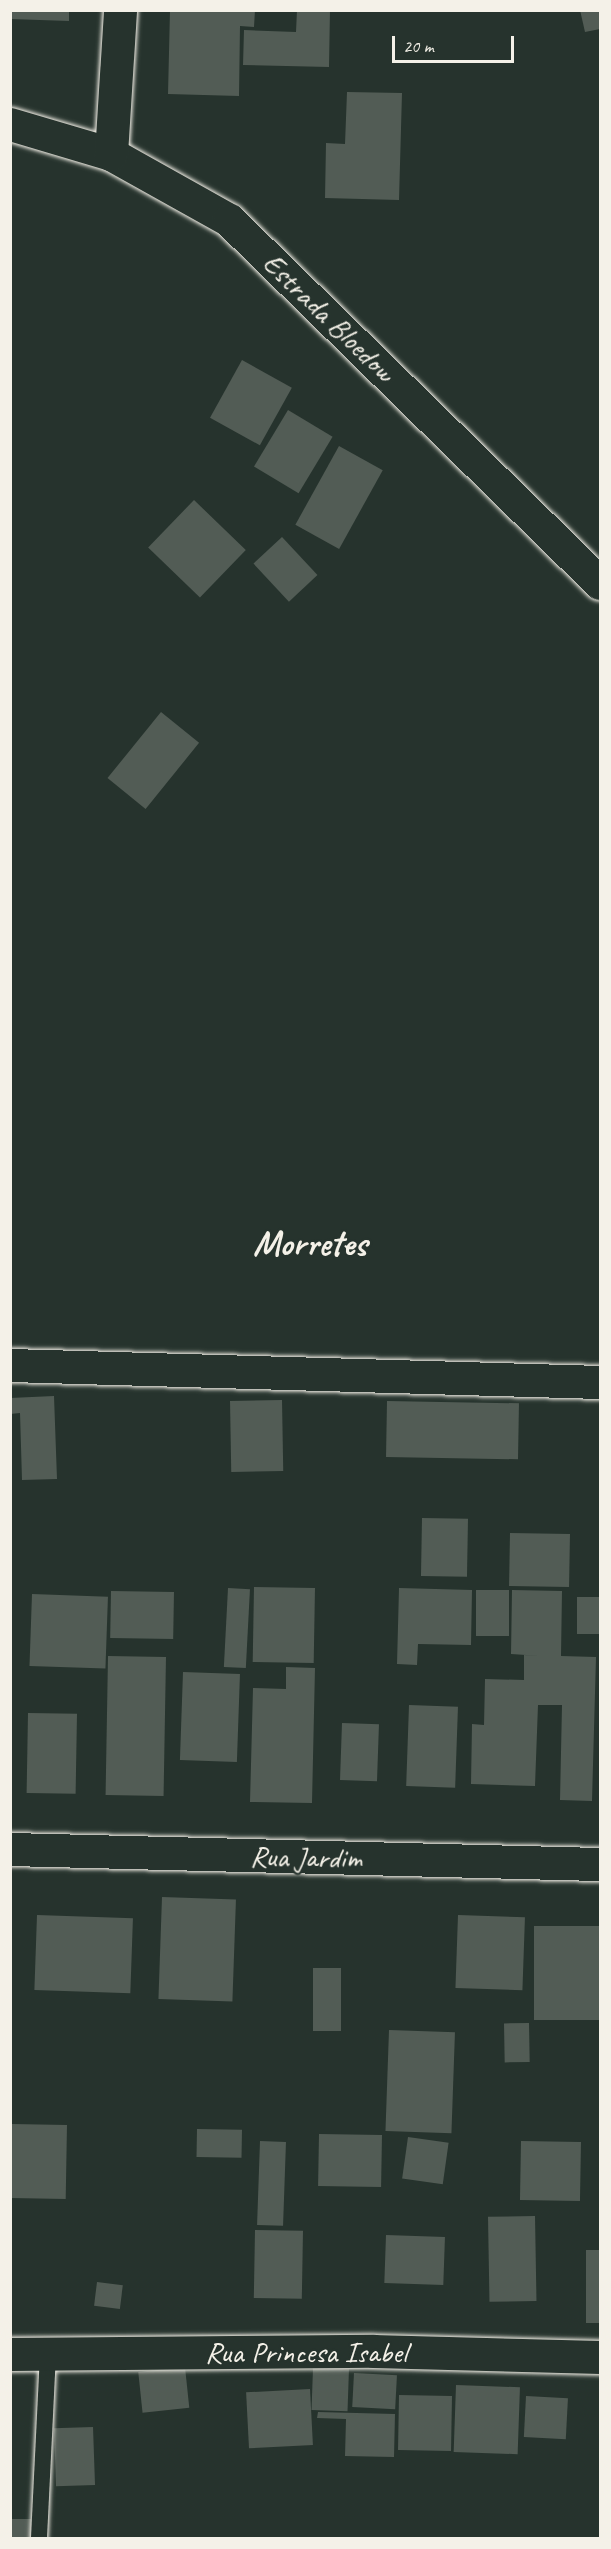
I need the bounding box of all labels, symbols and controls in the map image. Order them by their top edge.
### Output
scale bar [395,24,516,62]
text: 20 m [403,35,434,57]
street label: Estrada Bloedow [255,245,403,389]
district label: Morretes [253,1222,367,1266]
street label: Rua Jardim [249,1838,363,1876]
street label: Rua Princesa Isabel [204,2334,408,2370]

